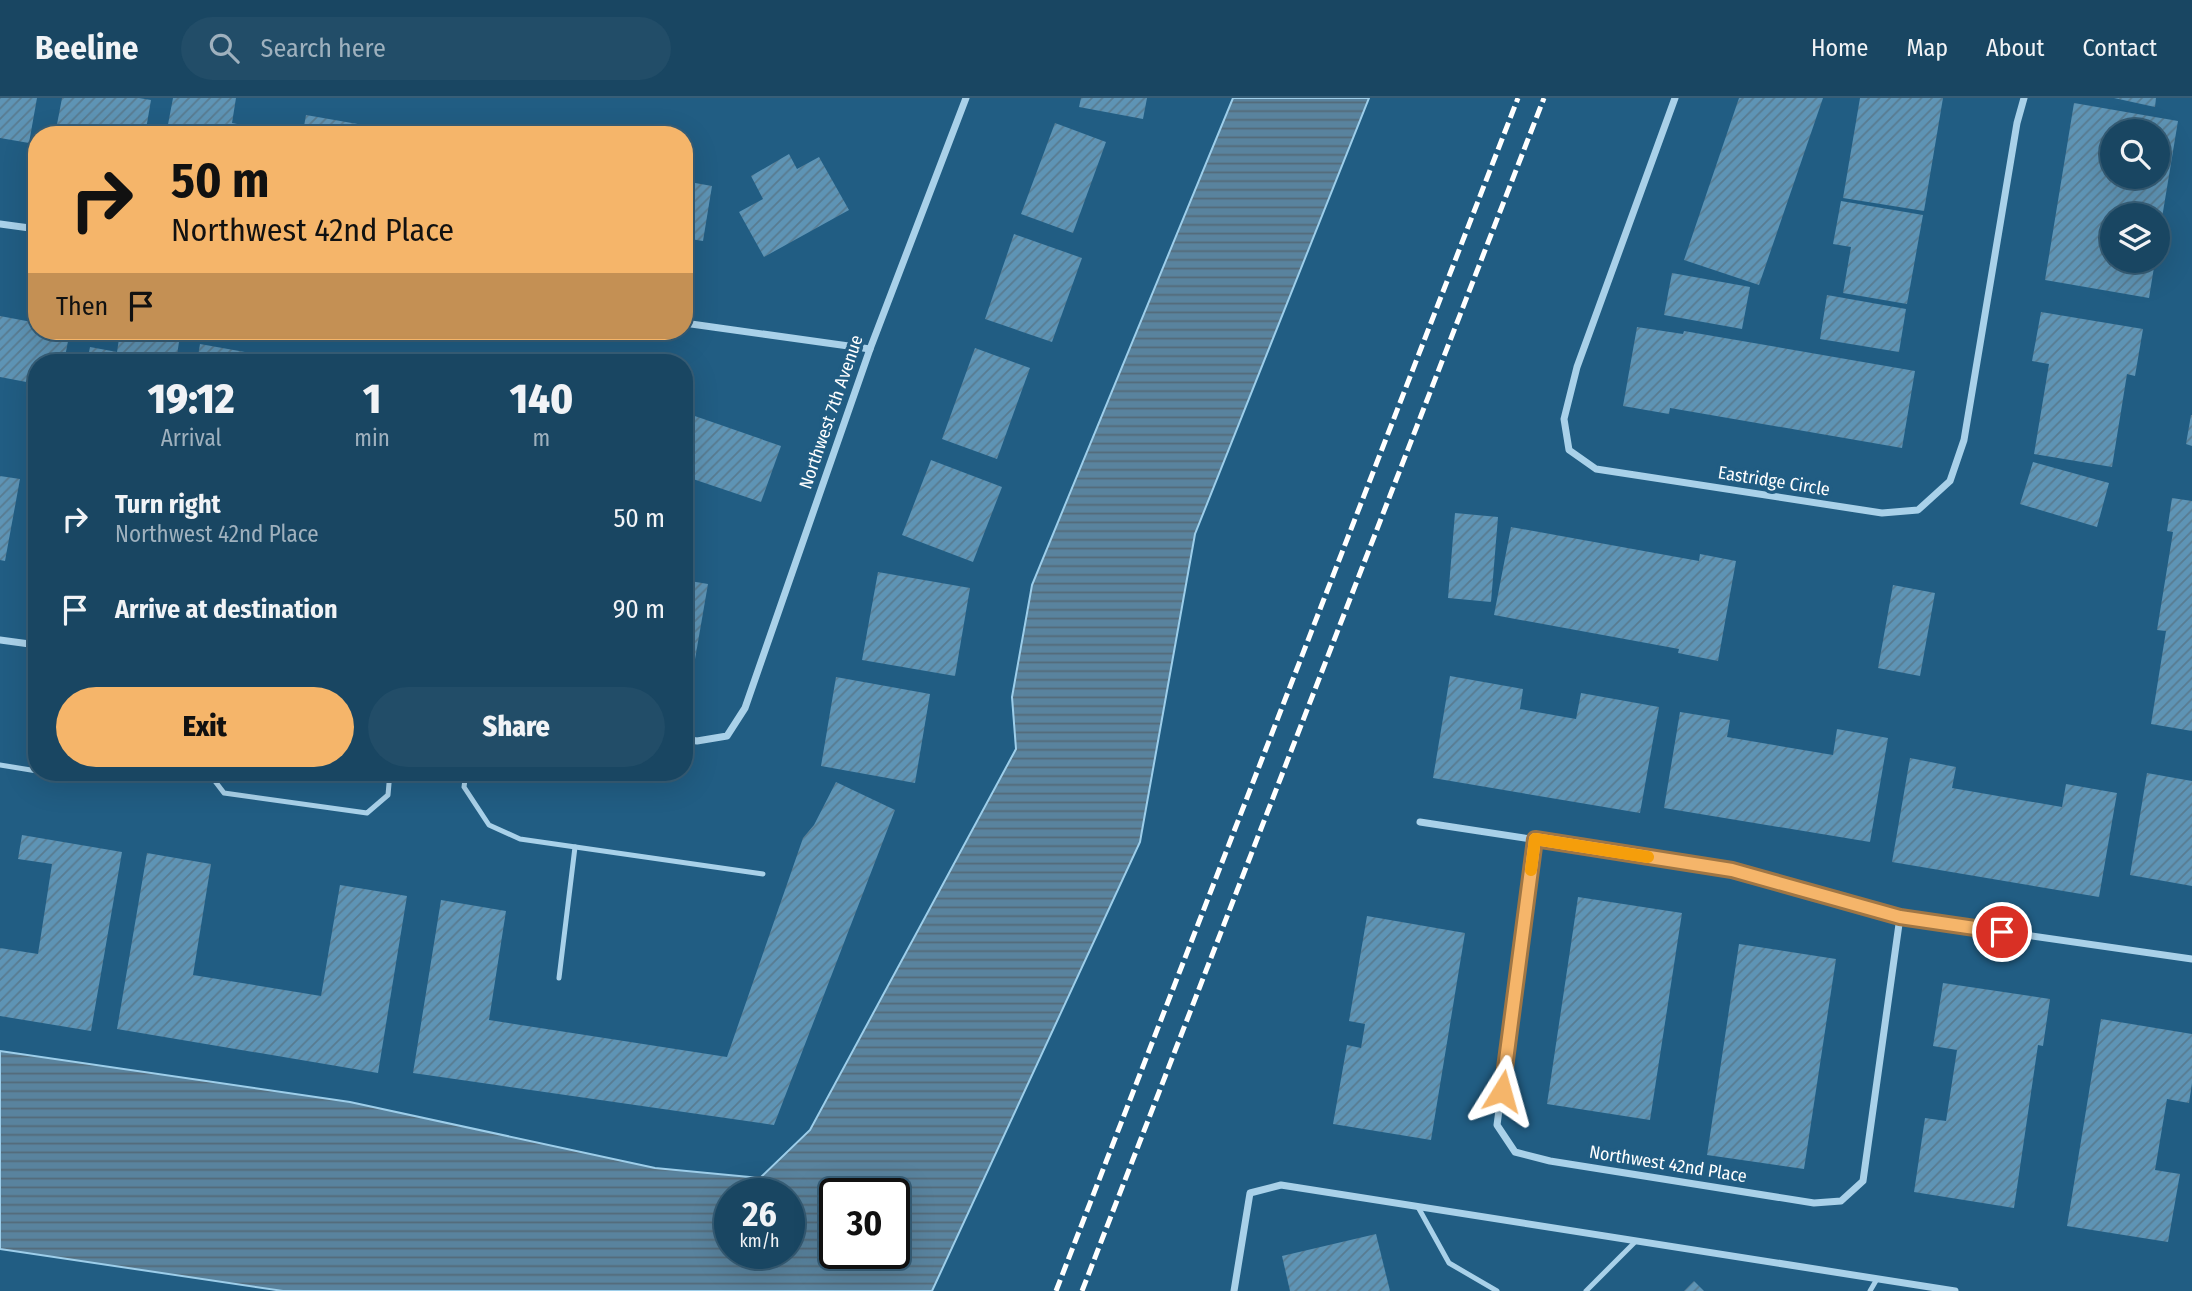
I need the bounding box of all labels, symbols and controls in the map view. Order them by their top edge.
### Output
search box [181,17,671,80]
text: Beeline [35,28,139,68]
icon: search [205,29,243,67]
text: Search here [261,33,386,64]
text: Home [1811,34,1868,62]
text: Map [1906,34,1948,62]
text: About [1986,34,2044,62]
text: Contact [2082,34,2157,62]
map controls [2100,119,2170,273]
button: search [2100,119,2170,189]
text: 50 m [171,151,269,210]
icon: right [56,154,147,245]
button: layers [2100,203,2170,273]
text: Northwest 42nd Place [171,211,454,249]
icon: arrive [122,287,160,325]
text: Then [56,291,108,322]
street label: Northwest 7th Avenue [794,332,868,492]
text: 19:12 [148,374,234,424]
text: 1 [363,374,381,424]
text: 140 [510,374,573,424]
text: Arrival [161,424,222,452]
text: min [354,424,390,452]
text: m [533,424,550,452]
street label: Eastridge Circle [1716,461,1832,501]
text: Turn right [115,489,221,520]
icon: right [56,500,94,538]
text: 50 m [613,503,665,534]
text: Northwest 42nd Place [115,520,319,548]
icon: arrive [56,591,94,629]
text: Arrive at destination [115,594,338,625]
text: 90 m [613,594,665,625]
button: Exit [56,687,354,767]
button: Share [368,687,665,767]
pin [1972,902,2032,962]
icon: arrive [1983,913,2021,951]
position arrow [1465,1054,1539,1128]
street label: Northwest 42nd Place [1588,1141,1748,1187]
speed limit sign: 30 [819,1178,910,1269]
text: 26 [742,1193,777,1235]
text: km/h [739,1230,780,1252]

